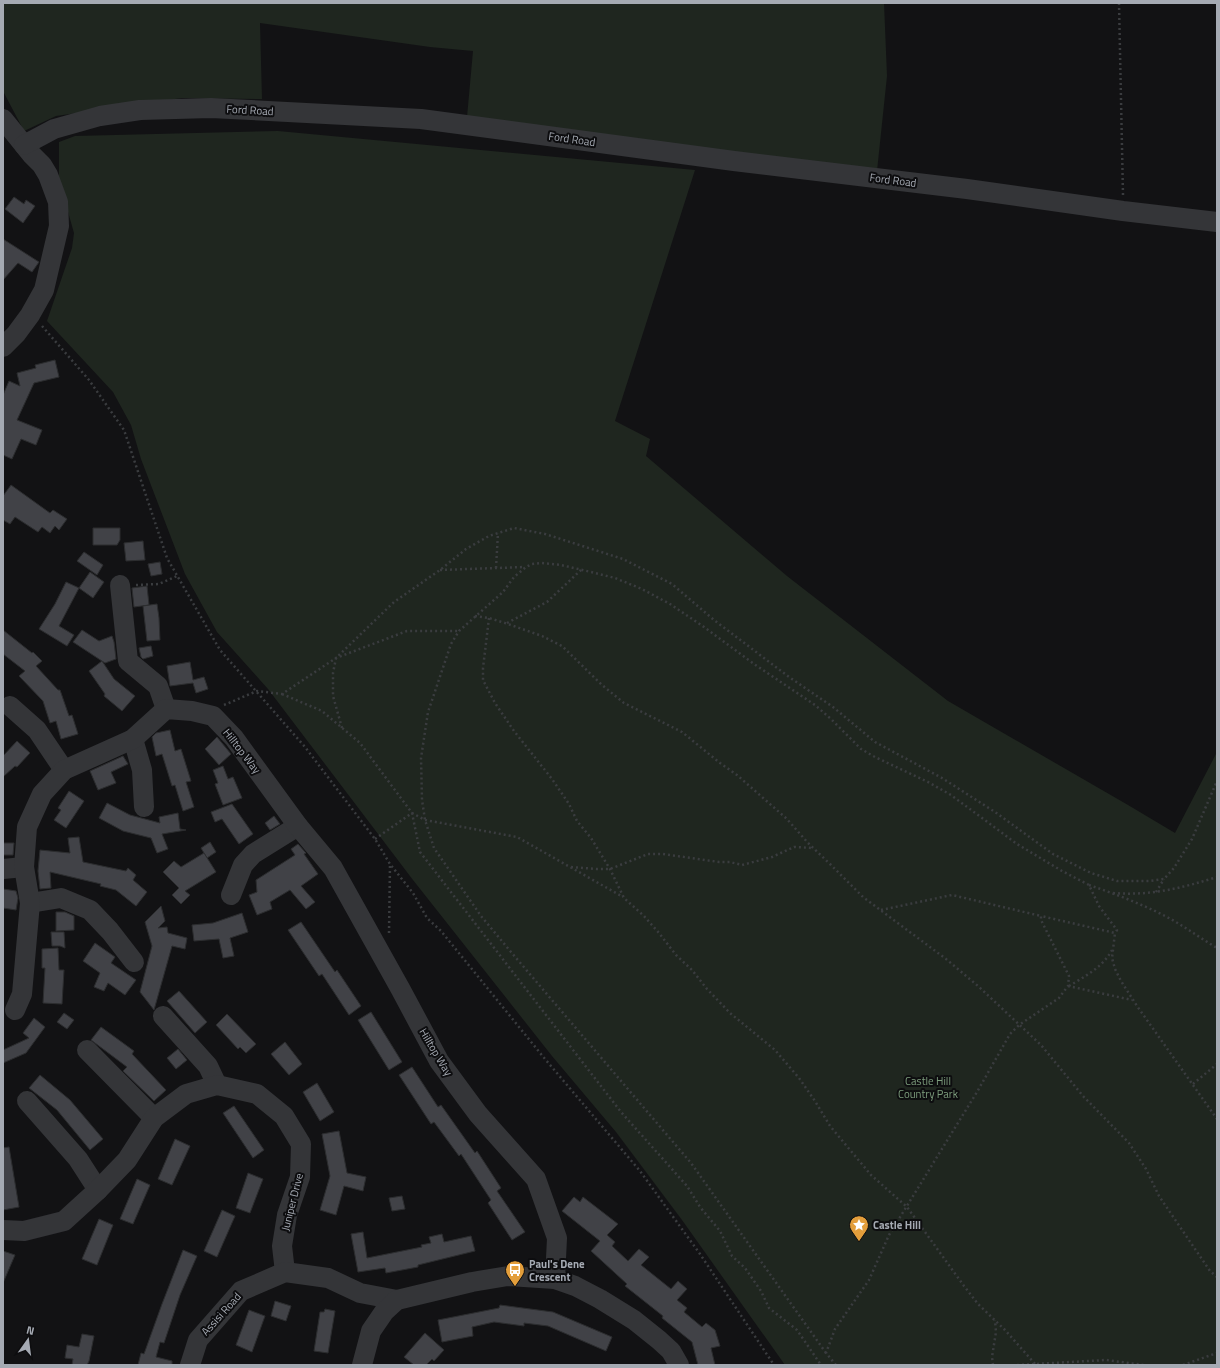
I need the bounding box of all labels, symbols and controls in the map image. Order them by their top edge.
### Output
street label: Ford Road [226,101,274,119]
street label: Ford Road [548,128,597,150]
street label: Ford Road [869,169,918,191]
street label: Hilltop Way [219,725,265,777]
street label: Hilltop Way [415,1025,457,1079]
park label: Castle Hill Country Park [898,1073,959,1102]
street label: Juniper Drive [277,1171,307,1233]
place icon: Castle Hill [848,1214,870,1242]
place label: Castle Hill [873,1217,921,1233]
place label: Paul's Dene Crescent [529,1256,585,1285]
bus stop icon: Paul's Dene Crescent [504,1259,526,1287]
street label: Assisi Road [197,1289,245,1339]
north arrow [8,1320,48,1360]
text: N [25,1322,36,1339]

